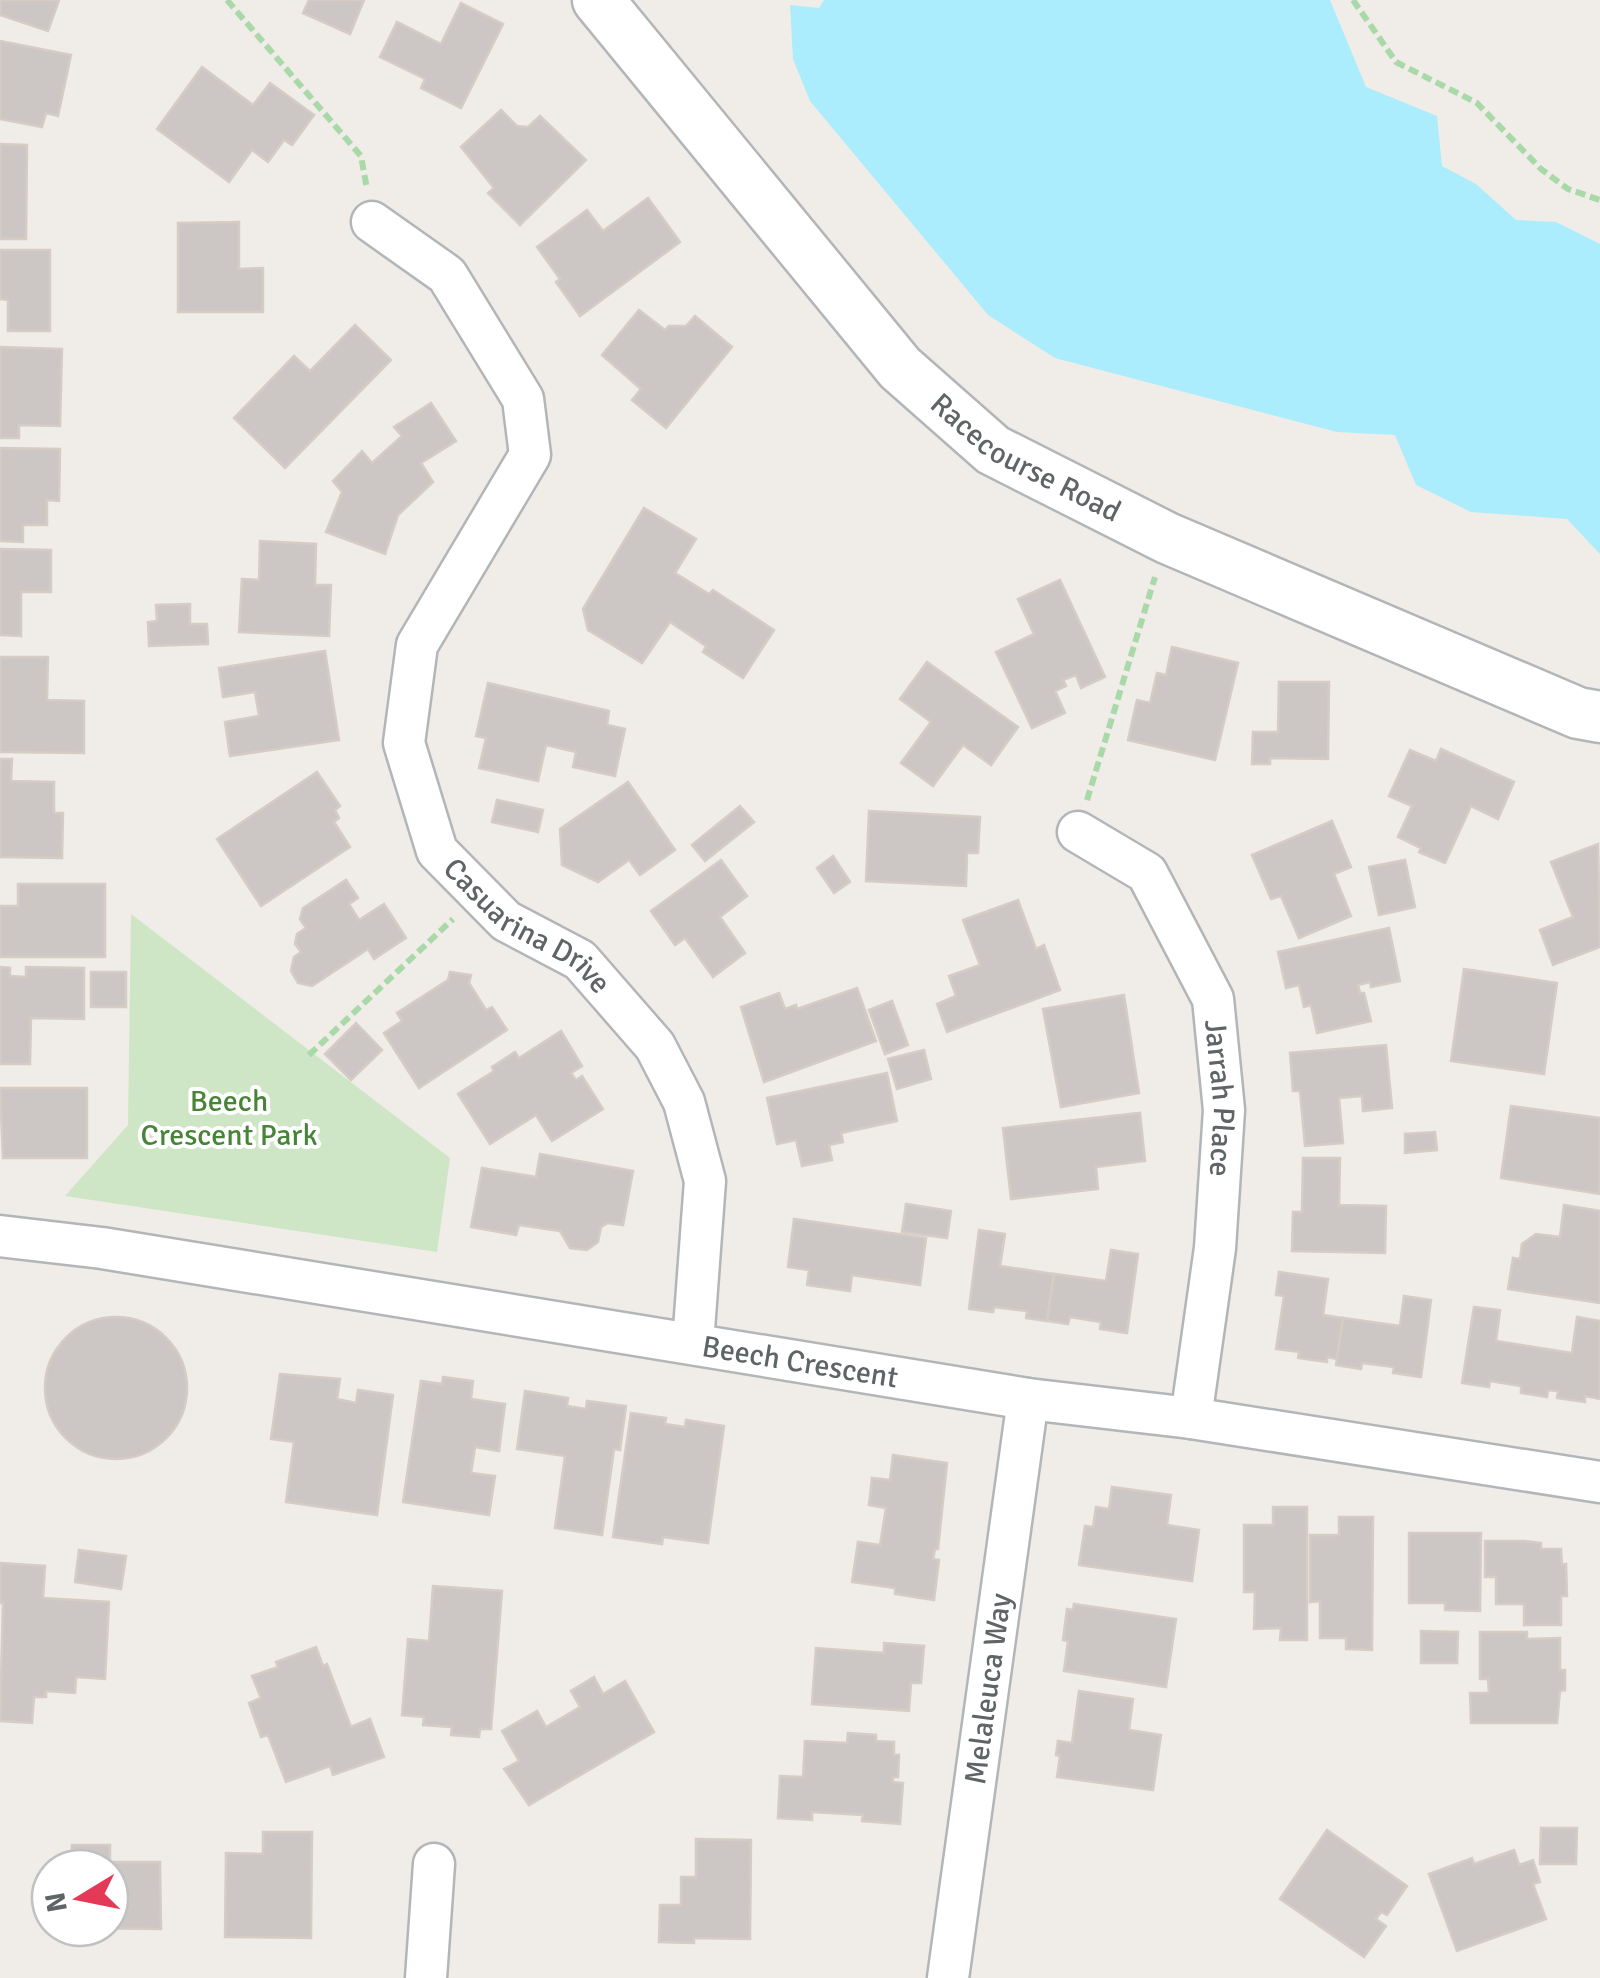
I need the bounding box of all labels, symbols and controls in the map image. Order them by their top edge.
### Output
street label: Racecourse Road [923,385,1127,530]
street label: Casuarina Drive [436,850,619,1001]
street label: Jarrah Place [1197,1018,1243,1178]
park label: Beech Crescent Park [141,1083,317,1154]
street label: Beech Crescent [699,1328,901,1396]
street label: Melaleuca Way [956,1591,1019,1787]
north arrow [30,1848,130,1948]
text: N [38,1890,75,1915]

